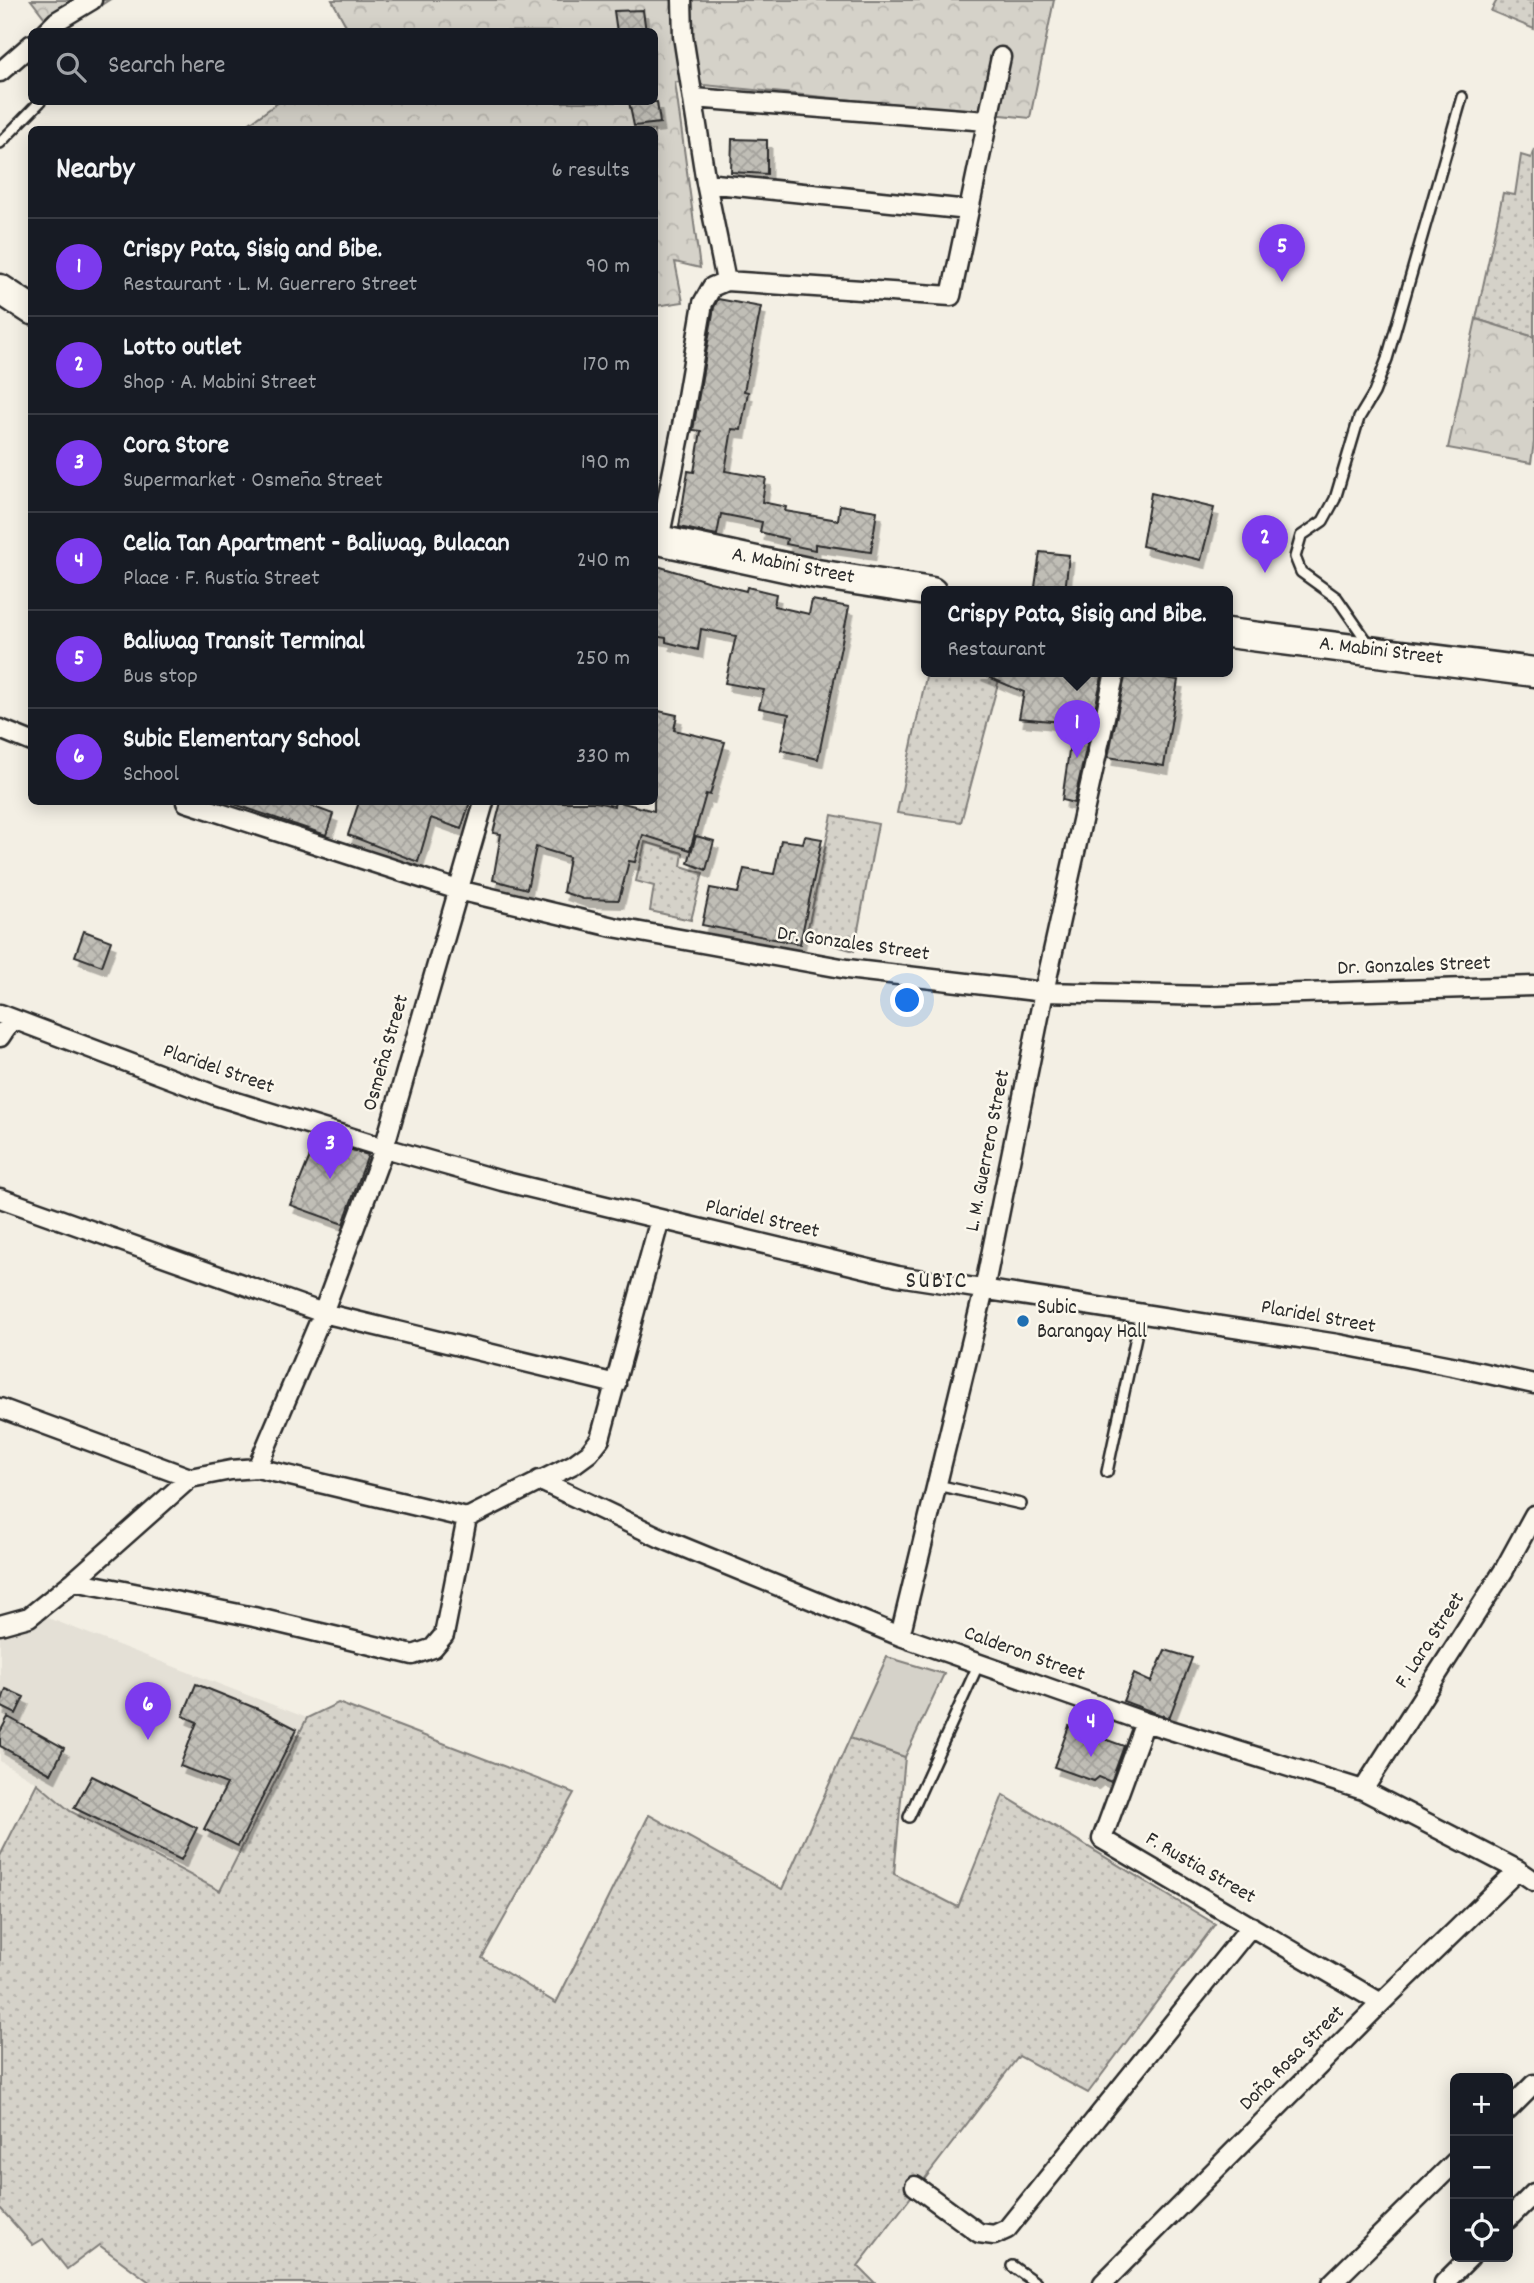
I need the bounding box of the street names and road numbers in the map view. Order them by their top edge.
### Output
street label: A. Mabini Street [729,540,857,594]
street label: A. Mabini Street [1318,630,1445,674]
street label: Dr. Gonzales Street [775,919,931,971]
street label: Dr. Gonzales Street [1337,949,1491,985]
street label: Osmeña Street [356,991,418,1115]
street label: Plaridel Street [158,1037,278,1103]
street label: L. M. Guerrero Street [959,1067,1019,1234]
street label: Plaridel Street [702,1192,822,1248]
street label: Plaridel Street [1258,1293,1378,1343]
street label: F. Lara Street [1389,1587,1474,1695]
street label: Calderon Street [959,1619,1089,1691]
street label: F. Rustia Street [1139,1825,1261,1913]
street label: Doña Rosa Street [1233,1999,1353,2119]

